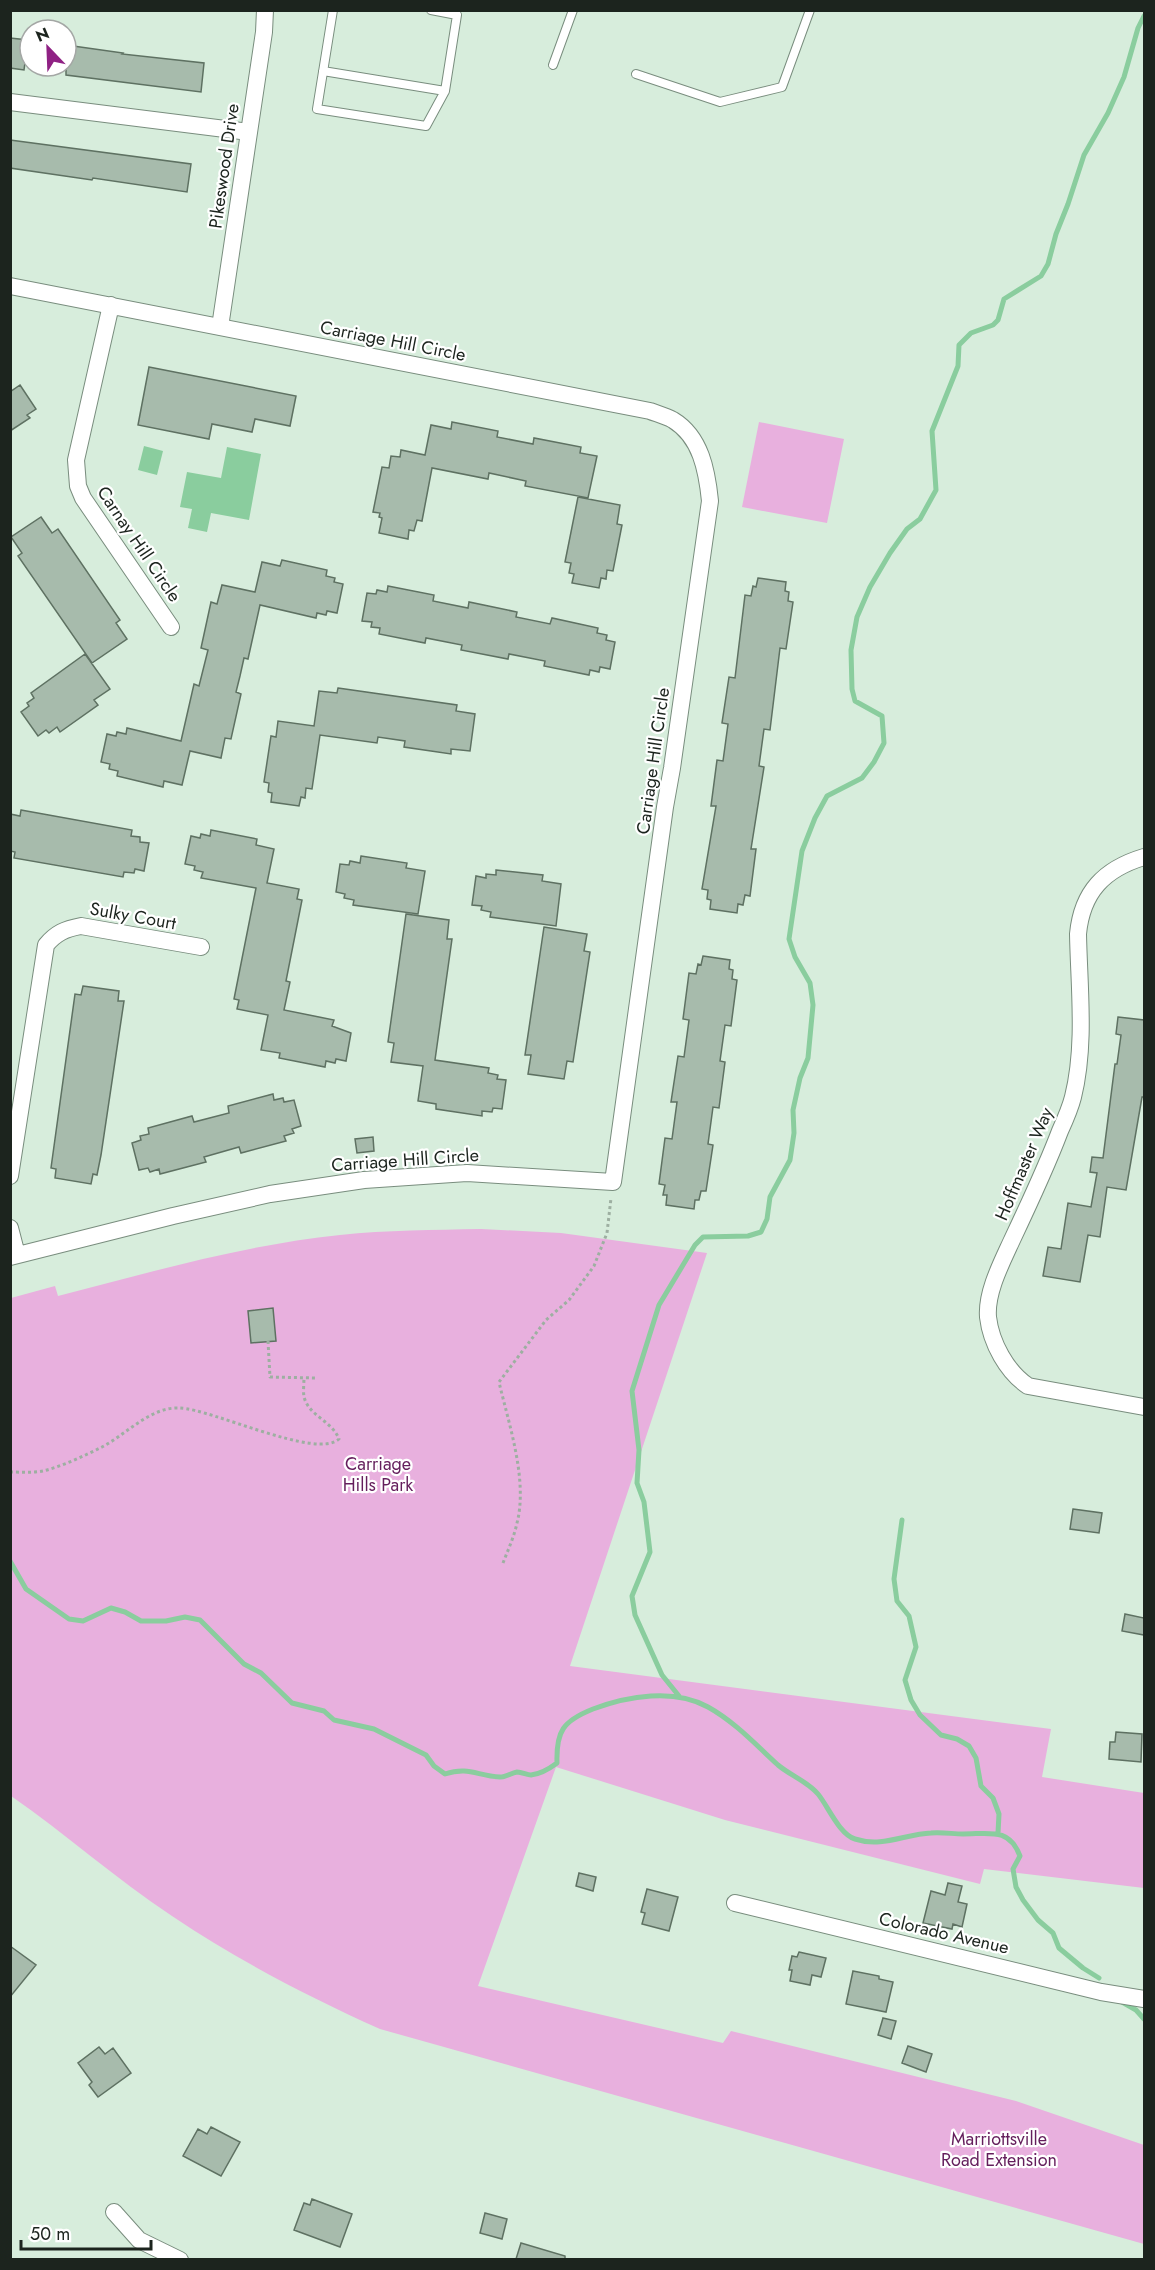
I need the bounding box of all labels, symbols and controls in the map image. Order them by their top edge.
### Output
north arrow [18,18,78,78]
text: N [32,22,53,48]
street label: Pikeswood Drive [202,102,246,230]
street label: Carriage Hill Circle [318,314,468,368]
street label: Carnay Hill Circle [91,481,187,607]
street label: Carriage Hill Circle [630,686,676,836]
street label: Sulky Court [88,896,179,936]
street label: Hoffmaster Way [988,1103,1060,1225]
street label: Carriage Hill Circle [330,1142,480,1178]
park label: Carriage Hills Park [343,1451,413,1498]
street label: Colorado Avenue [877,1905,1011,1961]
park label: Marriottsville Road Extension [941,2126,1057,2173]
scale bar [21,2213,152,2251]
text: 50 m [30,2221,70,2247]

